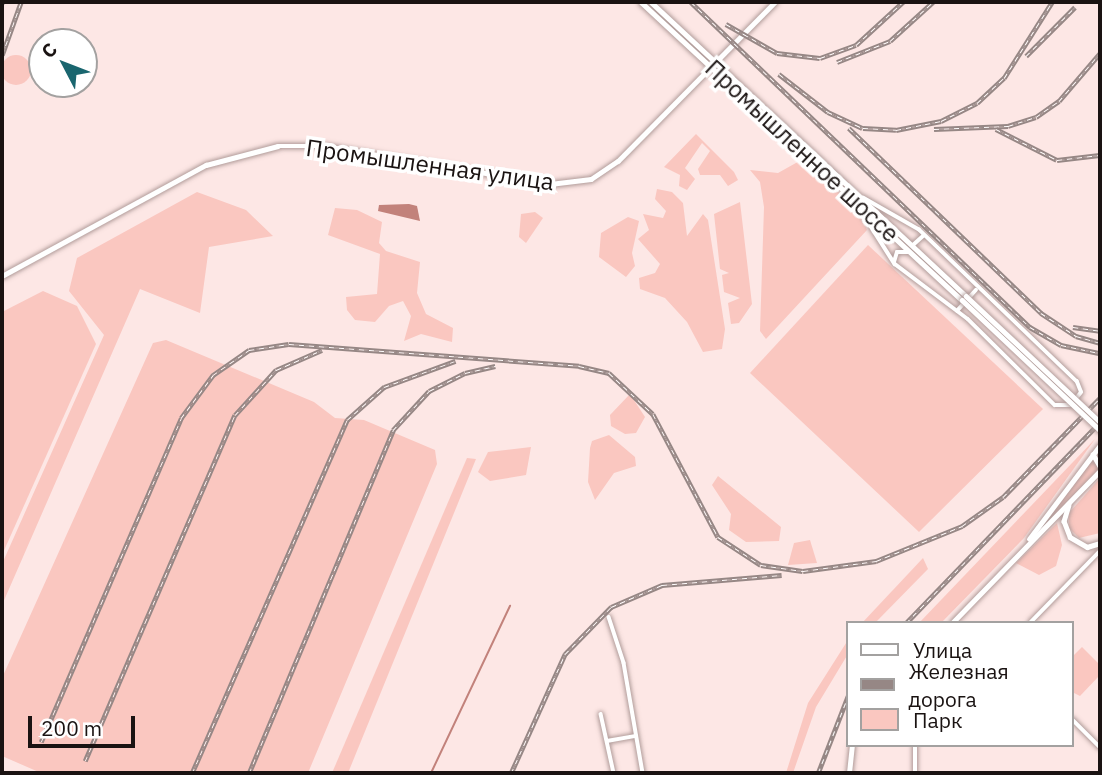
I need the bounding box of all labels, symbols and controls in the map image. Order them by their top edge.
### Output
north arrow [28,28,98,98]
text: С [36,38,62,63]
street label: Промышленное шоссе [699,54,905,248]
street label: Промышленная улица [304,133,556,197]
legend [846,621,1074,747]
text: Улица [913,636,972,664]
text: Железная дорога [909,657,1009,713]
scale bar [32,702,138,746]
text: Парк [913,706,963,734]
text: 200 m [41,714,102,742]

